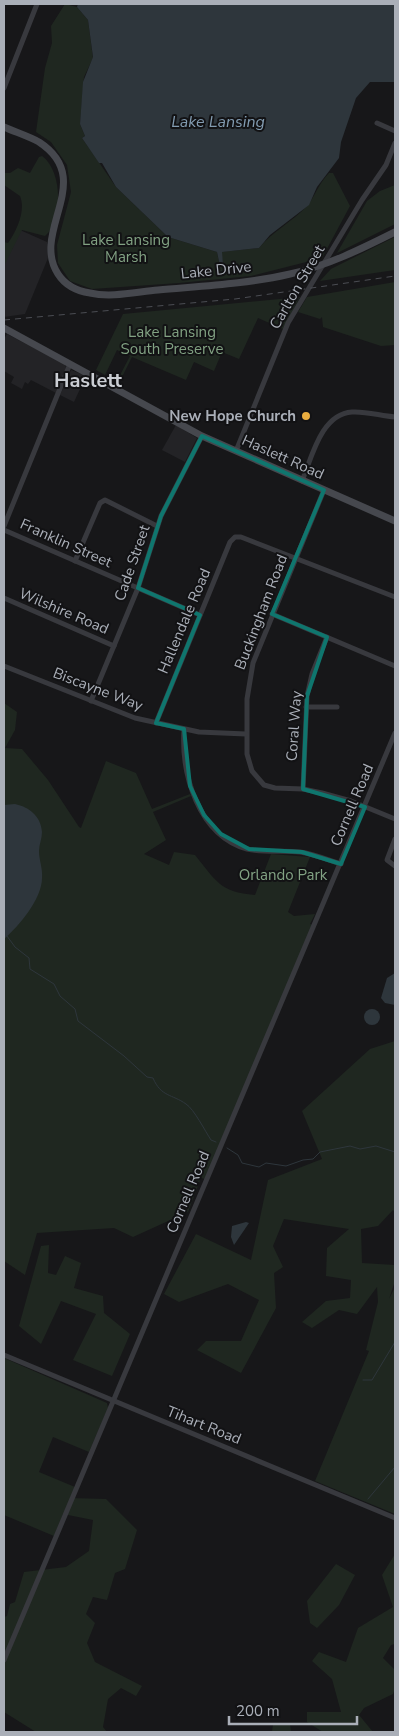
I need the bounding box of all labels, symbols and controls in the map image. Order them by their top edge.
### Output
water label: Lake Lansing [171,111,265,133]
park label: Lake Lansing Marsh [82,230,170,267]
street label: Carlton Street [265,241,330,333]
street label: Lake Drive [180,256,252,284]
park label: Lake Lansing South Preserve [121,322,223,359]
district label: Haslett [54,367,122,394]
place label: New Hope Church [169,406,296,426]
marker: New Hope Church [300,410,312,422]
street label: Haslett Road [239,430,327,484]
street label: Franklin Street [17,514,116,572]
street label: Cade Street [110,522,155,604]
street label: Buckingham Road [230,552,292,672]
street label: Hallendale Road [153,565,215,677]
street label: Wilshire Road [16,583,112,639]
street label: Biscayne Way [50,663,146,715]
street label: Coral Way [282,690,306,762]
street label: Cornell Road [326,761,378,849]
park label: Orlando Park [239,865,328,885]
street label: Cornell Road [162,1148,214,1236]
street label: Tihart Road [164,1401,244,1449]
scale bar [229,1694,356,1726]
text: 200 m [236,1701,280,1721]

